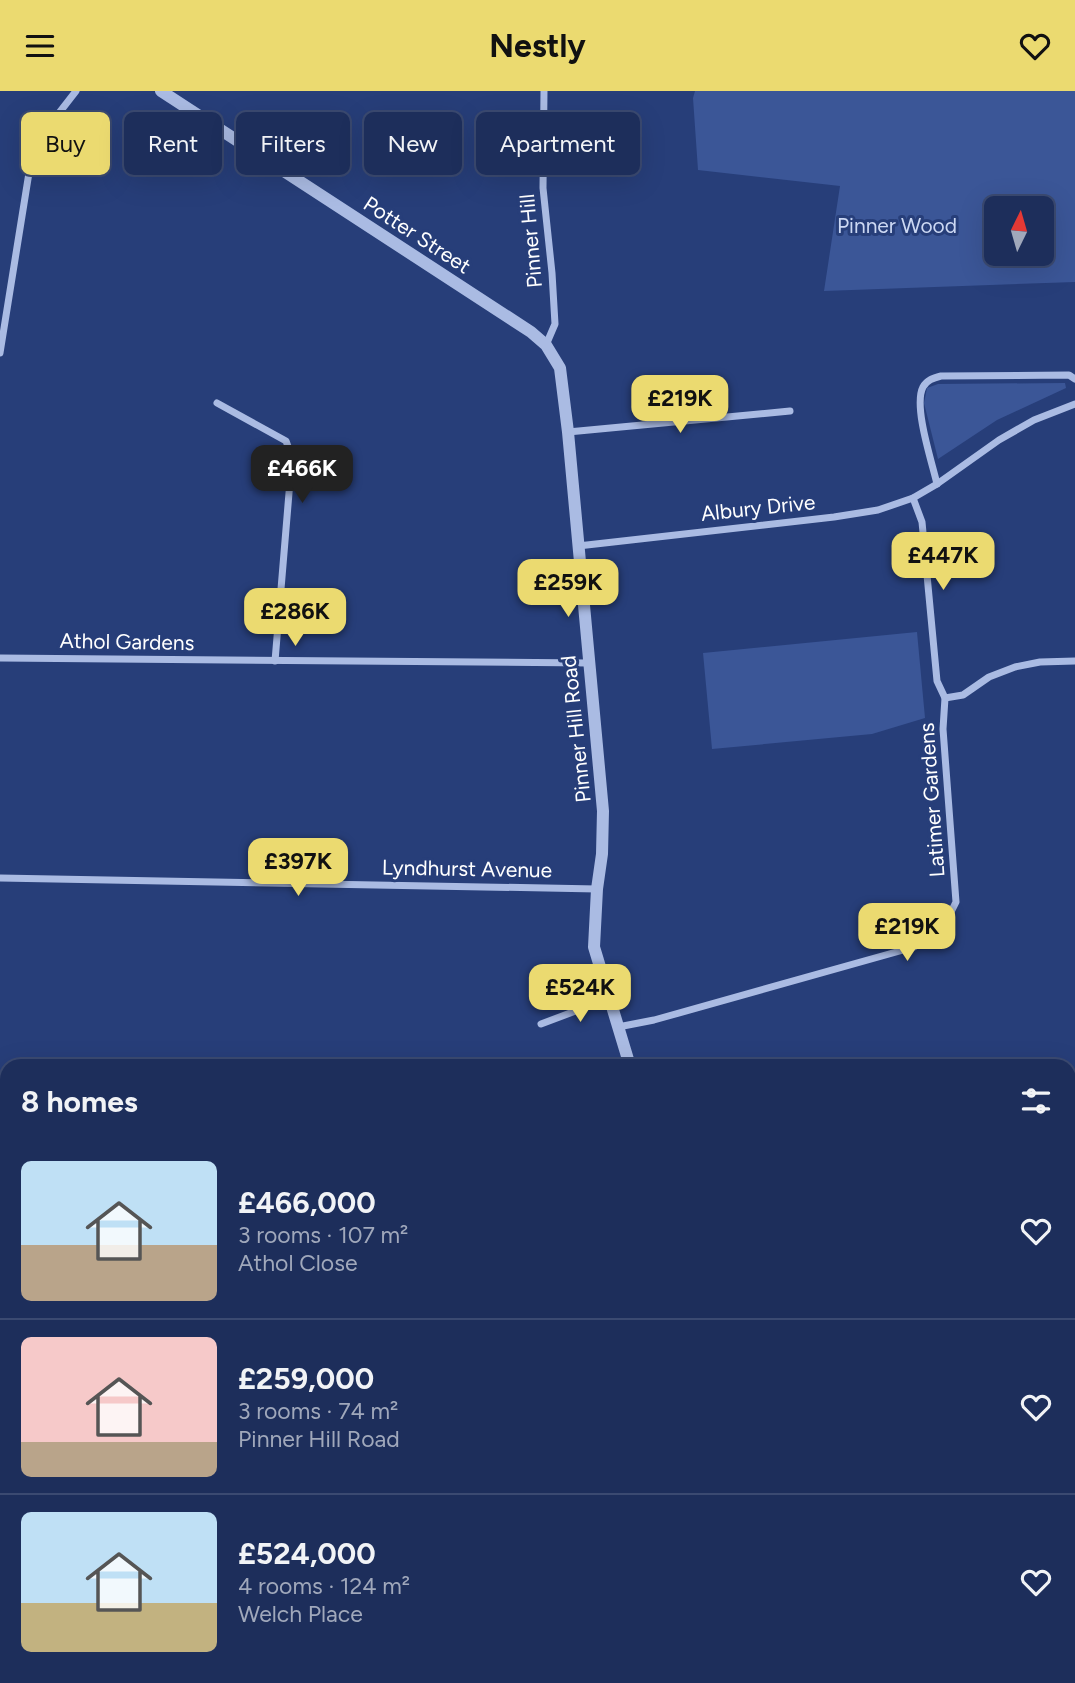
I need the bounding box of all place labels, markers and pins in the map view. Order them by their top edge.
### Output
pin: £219K [631,375,729,435]
pin: £466K [253,445,351,505]
pin: £447K [894,533,992,592]
pin: £259K [519,559,617,619]
pin: £286K [246,589,344,648]
pin: £397K [249,839,347,898]
pin: £219K [858,903,956,963]
pin: £524K [531,965,629,1024]

